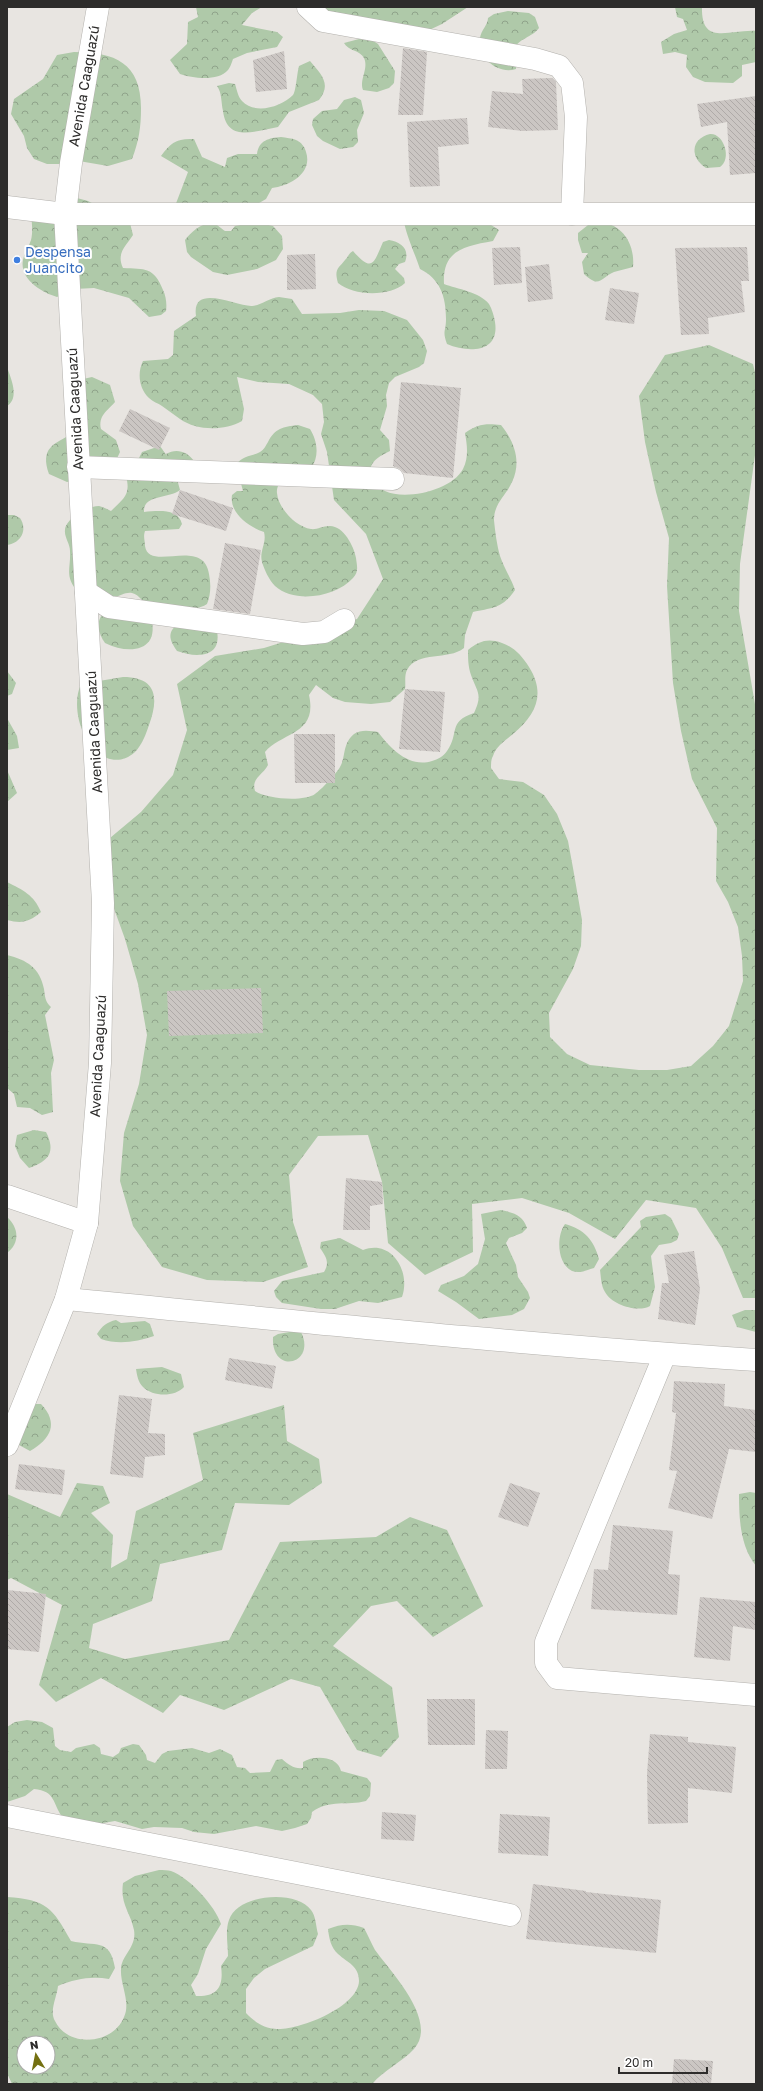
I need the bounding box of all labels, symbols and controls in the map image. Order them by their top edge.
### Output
street label: Avenida Caaguazú [64,24,103,148]
place label: Despensa Juancito [25,243,91,276]
marker: Despensa Juancito [12,255,22,265]
street label: Avenida Caaguazú [63,347,86,471]
street label: Avenida Caaguazú [82,670,105,794]
street label: Avenida Caaguazú [86,994,109,1118]
north arrow [16,2035,56,2075]
text: N [29,2038,39,2052]
scale bar [619,2049,707,2075]
text: 20 m [625,2055,653,2070]

